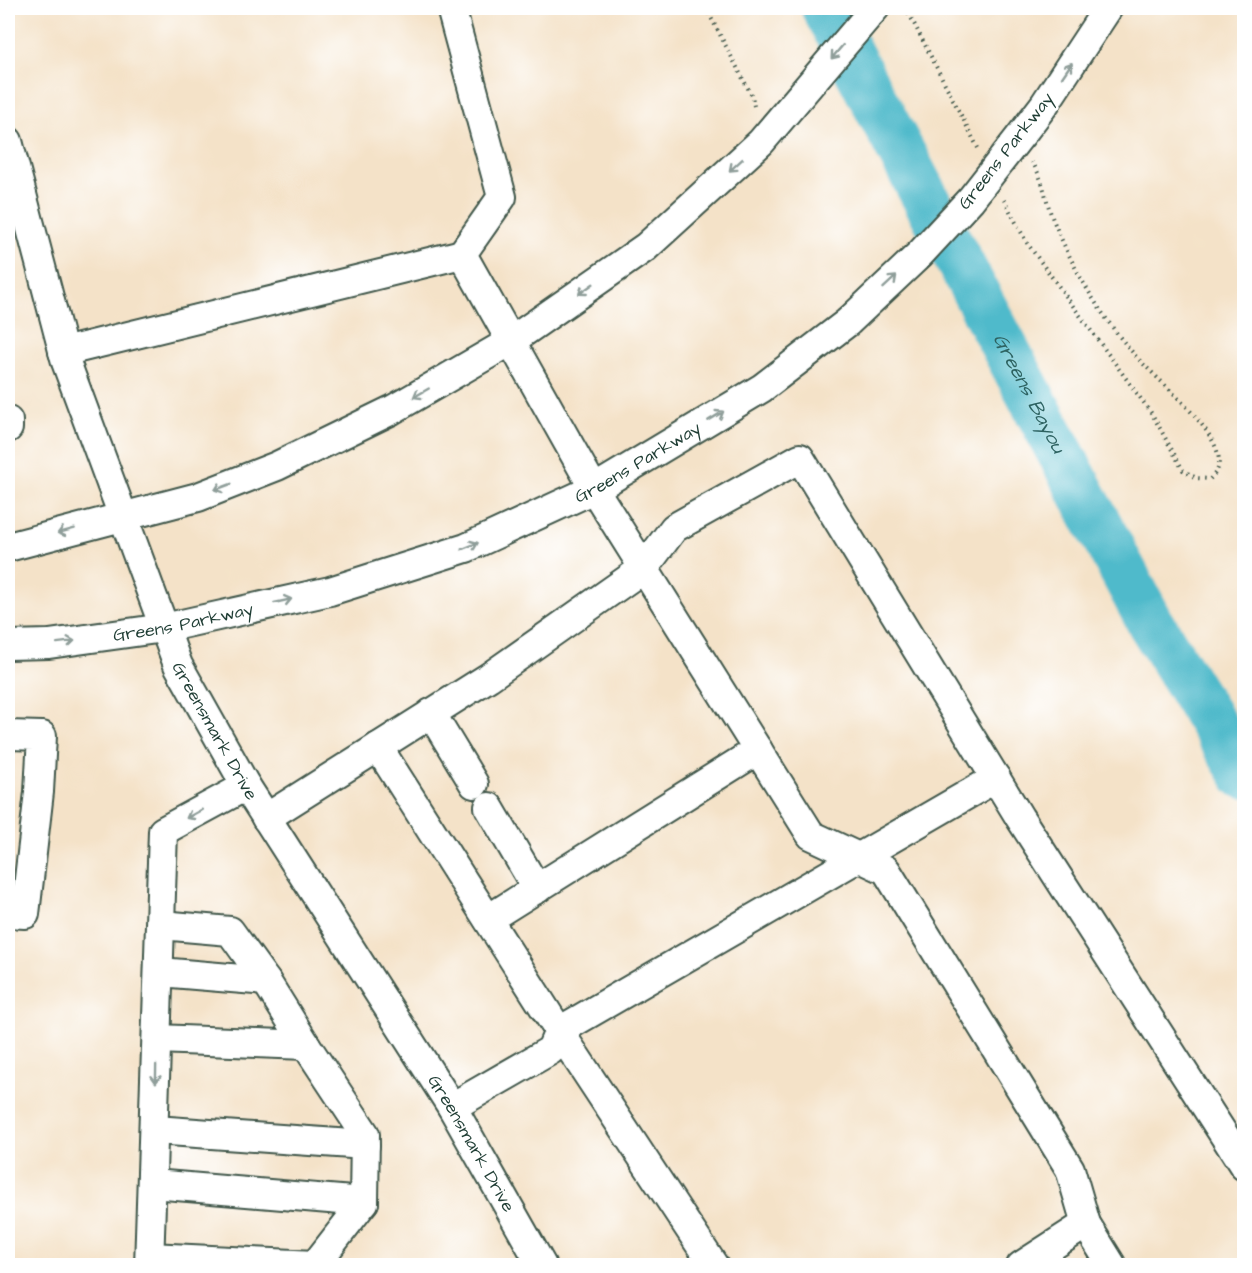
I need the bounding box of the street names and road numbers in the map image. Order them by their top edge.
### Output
street label: Greens Parkway [952,87,1061,215]
street label: Greens Parkway [571,415,706,509]
street label: Greens Parkway [111,596,256,647]
street label: Greensmark Drive [166,657,264,805]
street label: Greensmark Drive [422,1070,521,1217]

